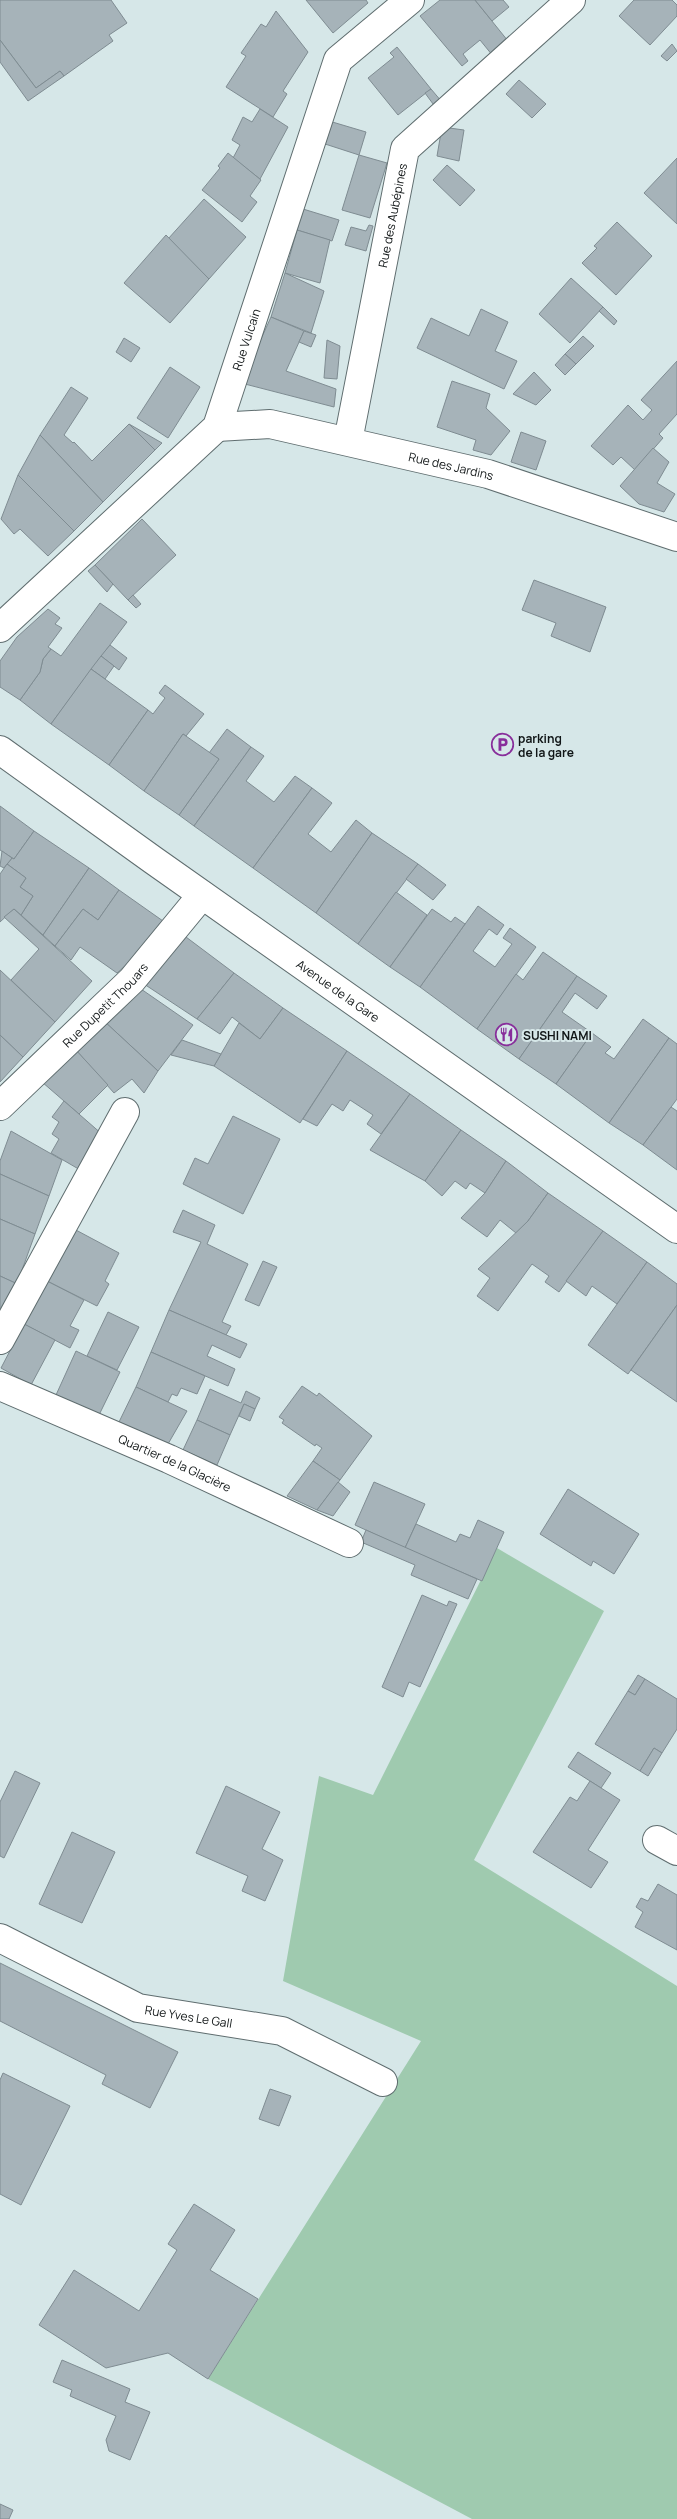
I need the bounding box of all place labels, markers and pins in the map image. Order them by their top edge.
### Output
place label: parking de la gare [518,730,574,761]
parking icon: parking de la gare [490,733,514,757]
restaurant icon: SUSHI NAMI [495,1023,519,1047]
place label: SUSHI NAMI [523,1027,592,1044]

